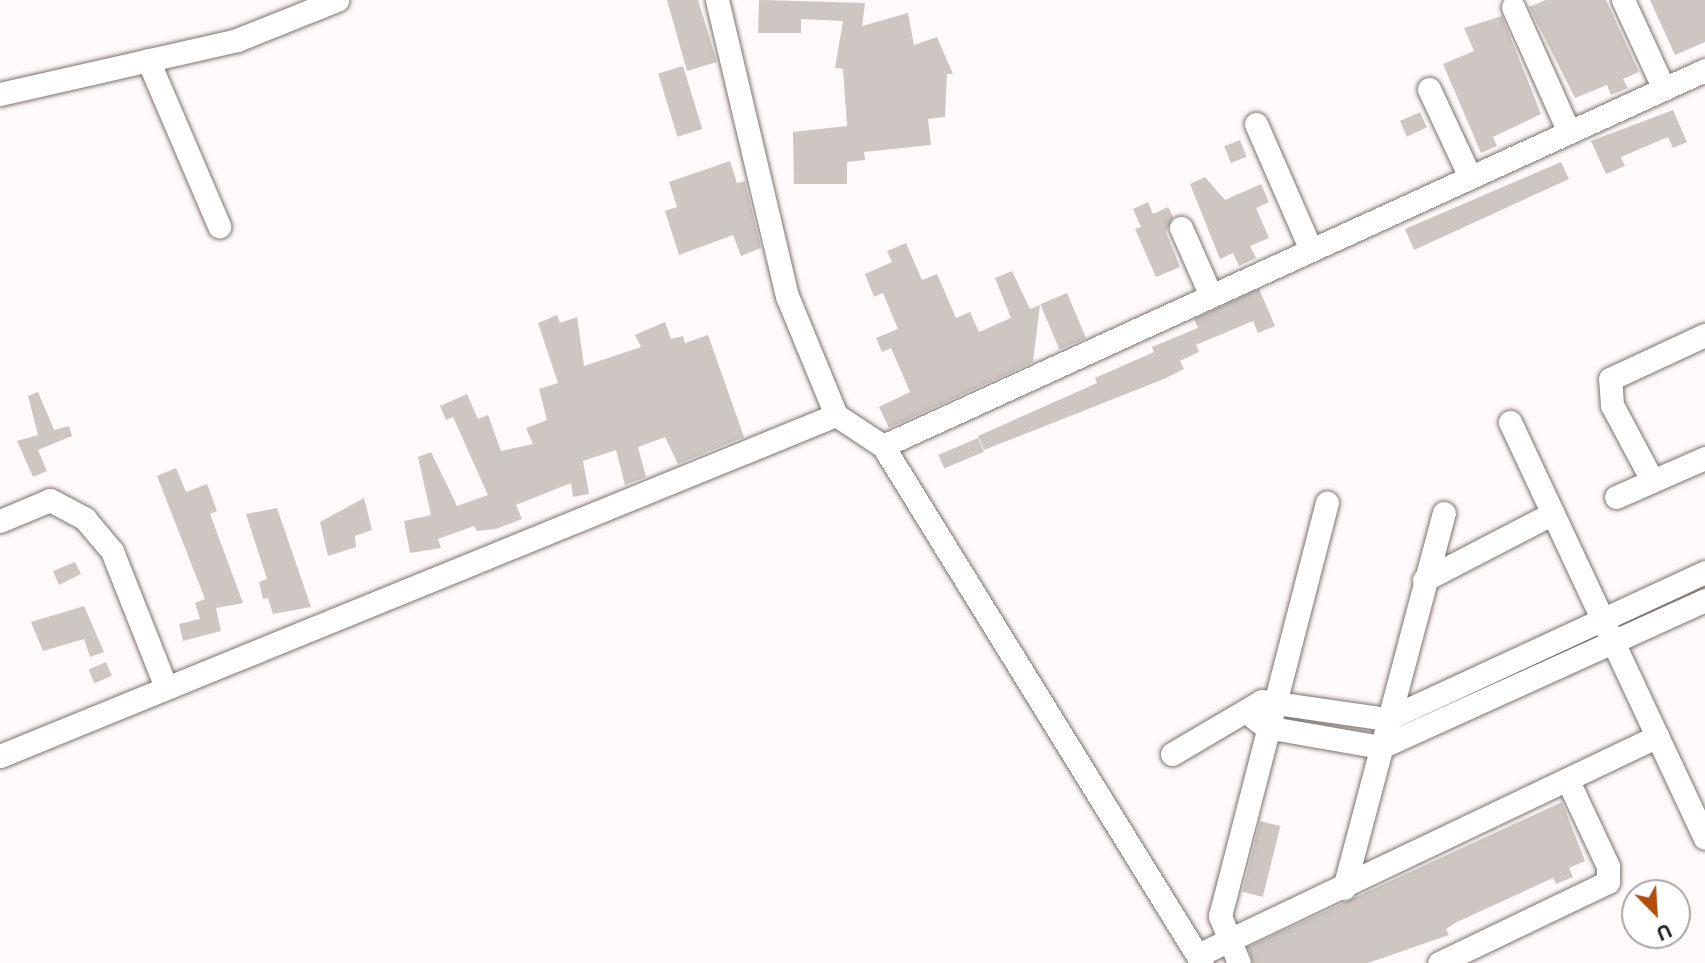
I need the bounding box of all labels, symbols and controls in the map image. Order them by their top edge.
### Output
north arrow [1621,879,1691,949]
text: U [1653,918,1675,945]

